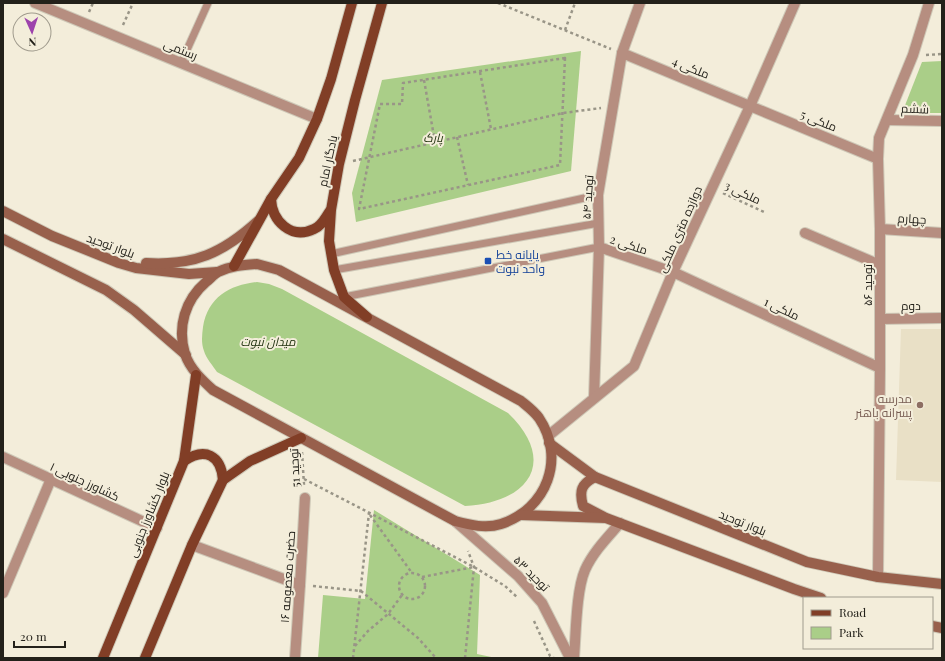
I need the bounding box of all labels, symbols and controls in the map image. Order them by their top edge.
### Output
north arrow [12,12,52,52]
text: N [28,35,37,50]
street label: رستمی [162,35,200,63]
street label: ملکی 4 [670,52,712,82]
street label: ششم [901,100,929,117]
street label: ملکی 5 [798,105,840,135]
park label: پارک [423,129,443,146]
street label: یادگار امام [314,133,341,188]
street label: توحید ۵۴ [577,174,597,220]
street label: ملکی 3 [722,177,764,207]
street label: دوازده متری ملکی [653,183,705,275]
street label: چهارم [897,209,927,229]
street label: بلوار توحید [85,229,137,261]
street label: ملکی 2 [608,230,650,258]
place label: پایانه خط واحد نبوت [496,246,545,276]
marker: پایانه خط واحد نبوت [483,256,493,266]
street label: توحید ۵۶ [859,263,875,306]
street label: ملکی 1 [762,293,802,323]
street label: دوم [901,297,921,314]
park label: میدان نبوت [240,333,296,349]
place label: مدرسه پسرانه باهنر [854,390,913,422]
marker: مدرسه پسرانه باهنر [915,400,925,410]
street label: توحید 51 [285,447,303,488]
street label: کشاورز جنوبی ۱ [48,458,122,504]
street label: بلوار کشاورز جنوبی [123,469,173,559]
street label: بلوار توحید [717,505,769,539]
street label: حضرت معصومه ۱۶ [276,530,298,624]
street label: توحید ۵۳ [511,552,554,595]
legend [803,597,933,649]
text: Road [839,604,866,620]
scale bar [14,623,65,649]
text: Park [839,624,864,640]
text: 20 m [20,628,47,644]

